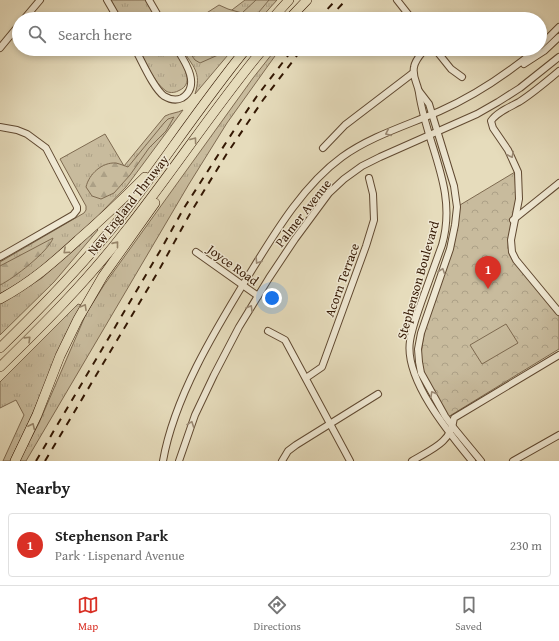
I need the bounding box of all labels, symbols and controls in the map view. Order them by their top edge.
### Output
search box [12,12,547,56]
icon: search [26,23,48,45]
text: Search here [58,24,132,45]
one-way arrow [385,128,392,136]
one-way arrow [189,137,197,144]
street label: New England Thruway [83,150,174,259]
one-way arrow [506,150,513,158]
street label: Palmer Avenue [270,175,336,251]
street label: Stephenson Boulevard [392,219,444,341]
street label: Joyce Road [202,239,263,290]
street label: Acorn Terrace [320,240,364,320]
one-way arrow [111,241,118,248]
one-way arrow [63,246,71,254]
pin: 1 [475,256,501,289]
one-way arrow [255,257,263,264]
one-way arrow [437,268,446,275]
your location [262,288,282,308]
one-way arrow [80,304,87,311]
one-way arrow [246,305,253,312]
one-way arrow [23,336,31,344]
one-way arrow [430,391,437,398]
one-way arrow [187,421,195,428]
one-way arrow [27,423,35,430]
text: Nearby [16,475,70,500]
text: Stephenson Park [55,525,168,546]
text: 1 [27,536,33,555]
text: 230 m [510,536,542,555]
text: Park · Lispenard Avenue [55,546,185,565]
tab: Map [77,594,99,634]
tab: Directions [254,594,301,634]
tab: Saved [455,594,482,634]

